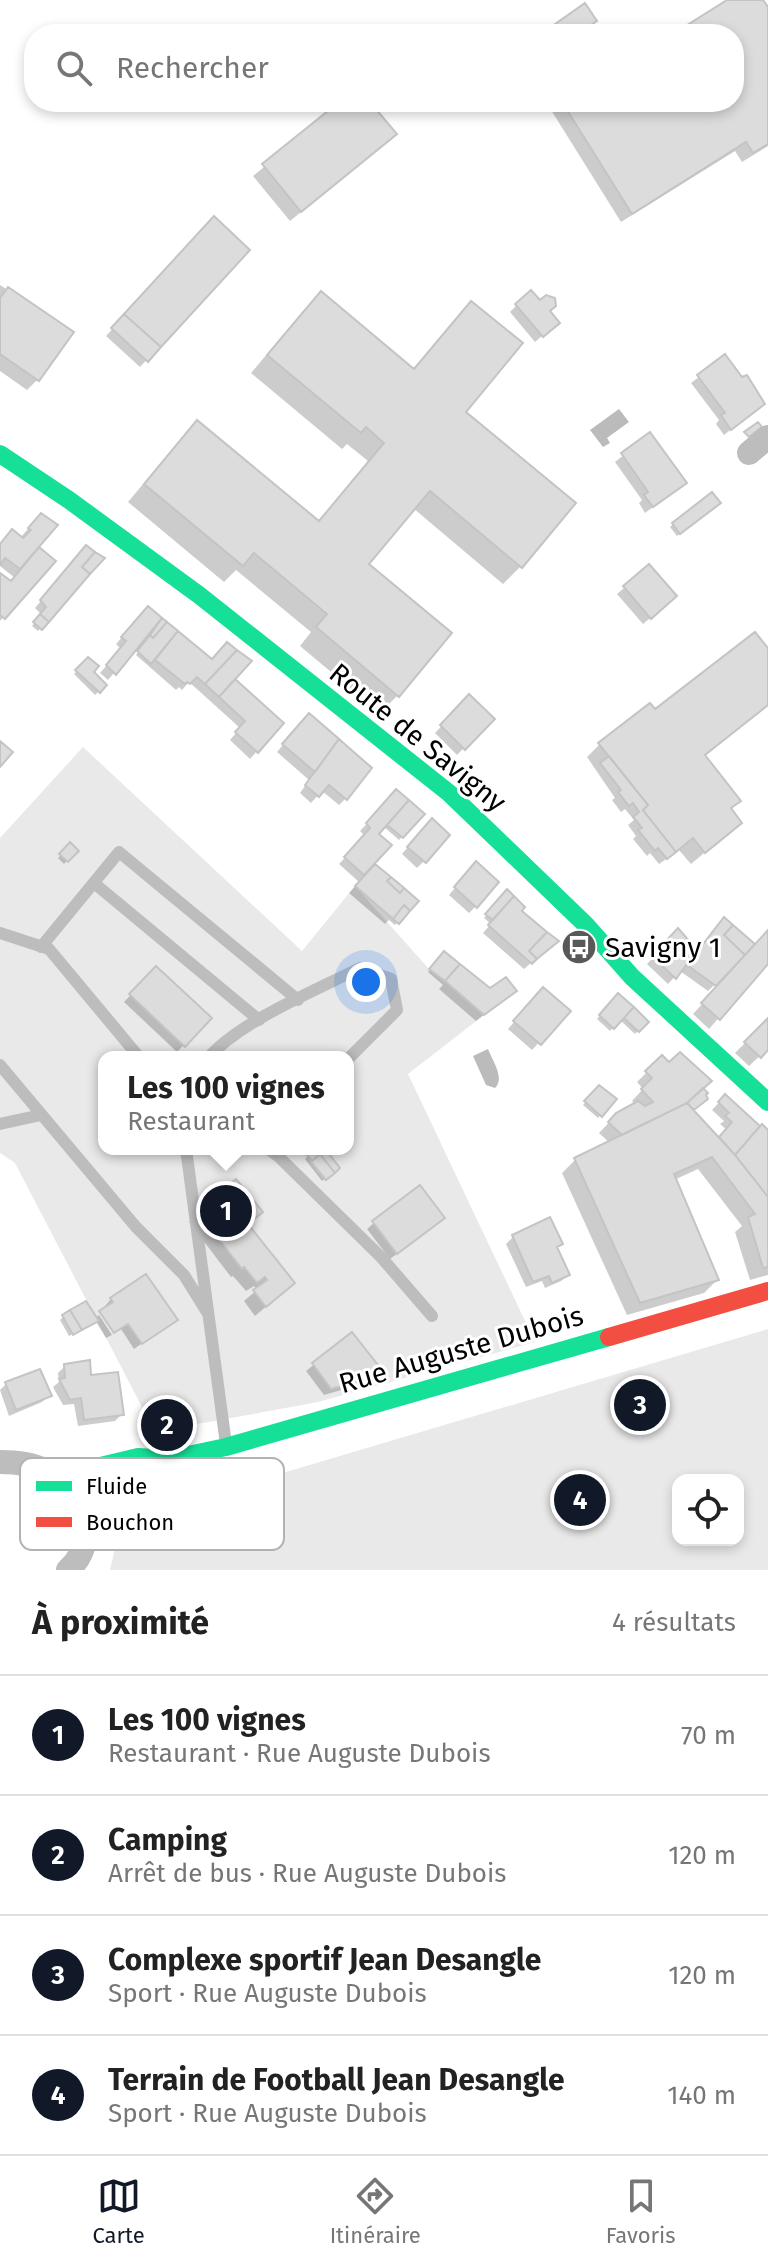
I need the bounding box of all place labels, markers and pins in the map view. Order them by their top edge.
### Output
bus stop icon: Savigny 1 [560,928,598,966]
place label: Savigny 1 [605,931,721,964]
pin: 1 [200,1181,252,1241]
pin: 3 [614,1375,666,1435]
pin: 2 [141,1395,193,1455]
pin: 4 [554,1470,606,1530]

